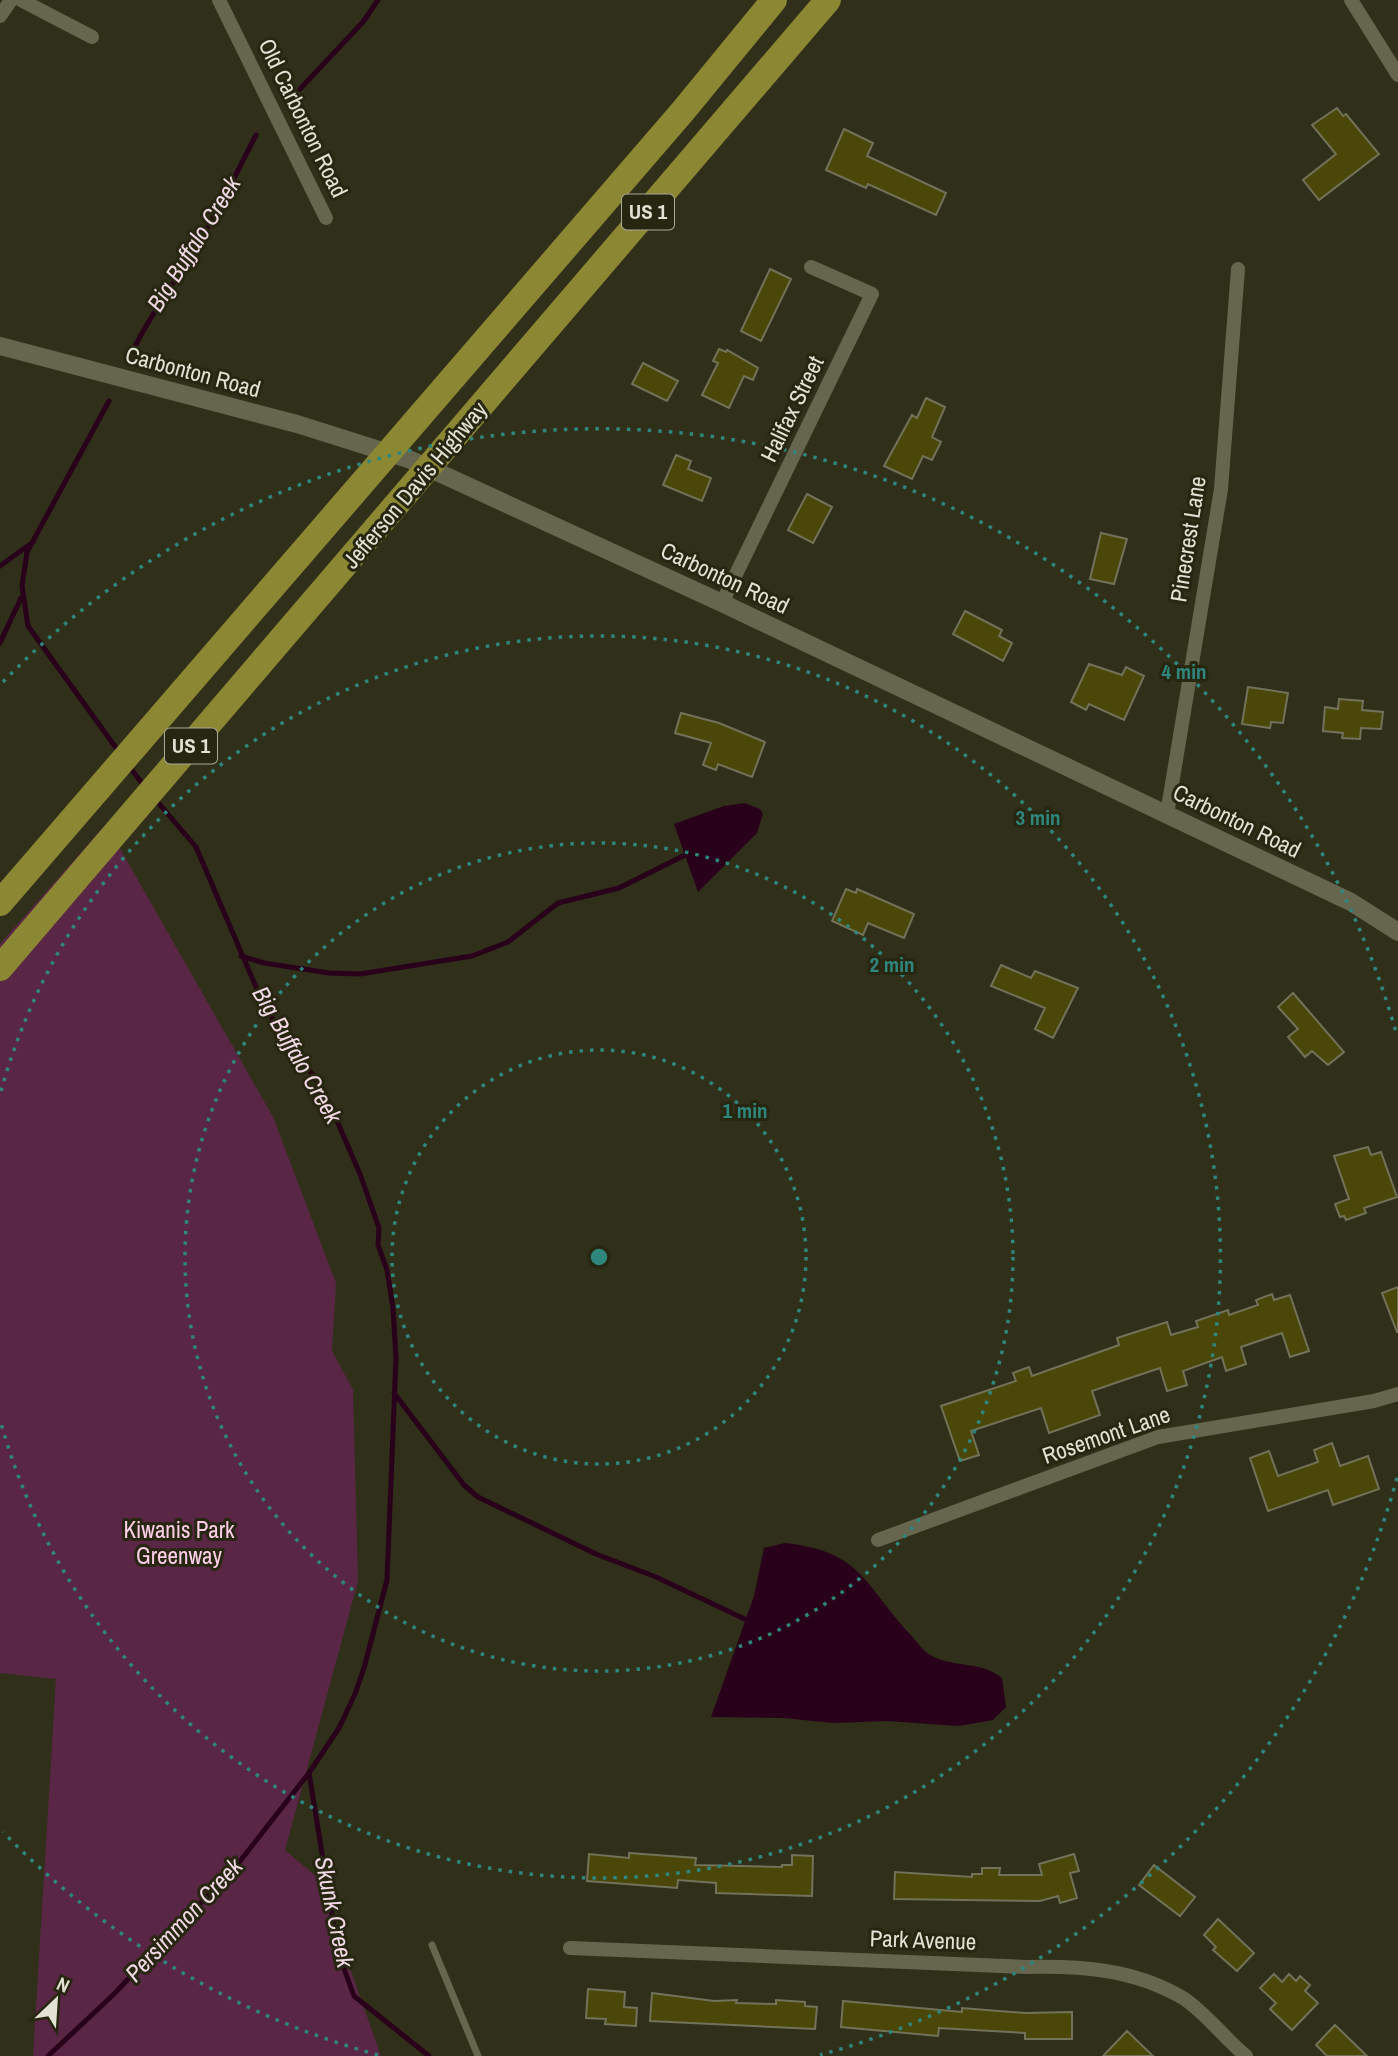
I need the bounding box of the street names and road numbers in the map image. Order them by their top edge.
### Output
street label: Old Carbonton Road [252,33,355,202]
road number: US 1 [622,194,674,230]
street label: Carbonton Road [122,339,264,404]
street label: Halifax Street [753,351,831,467]
street label: Jefferson Davis Highway [335,394,494,575]
street label: Pinecrest Lane [1162,474,1213,604]
street label: Carbonton Road [656,534,794,621]
road number: US 1 [165,728,217,764]
street label: Carbonton Road [1168,776,1306,865]
street label: Rosemont Lane [1038,1398,1174,1471]
street label: Park Avenue [869,1922,977,1957]

